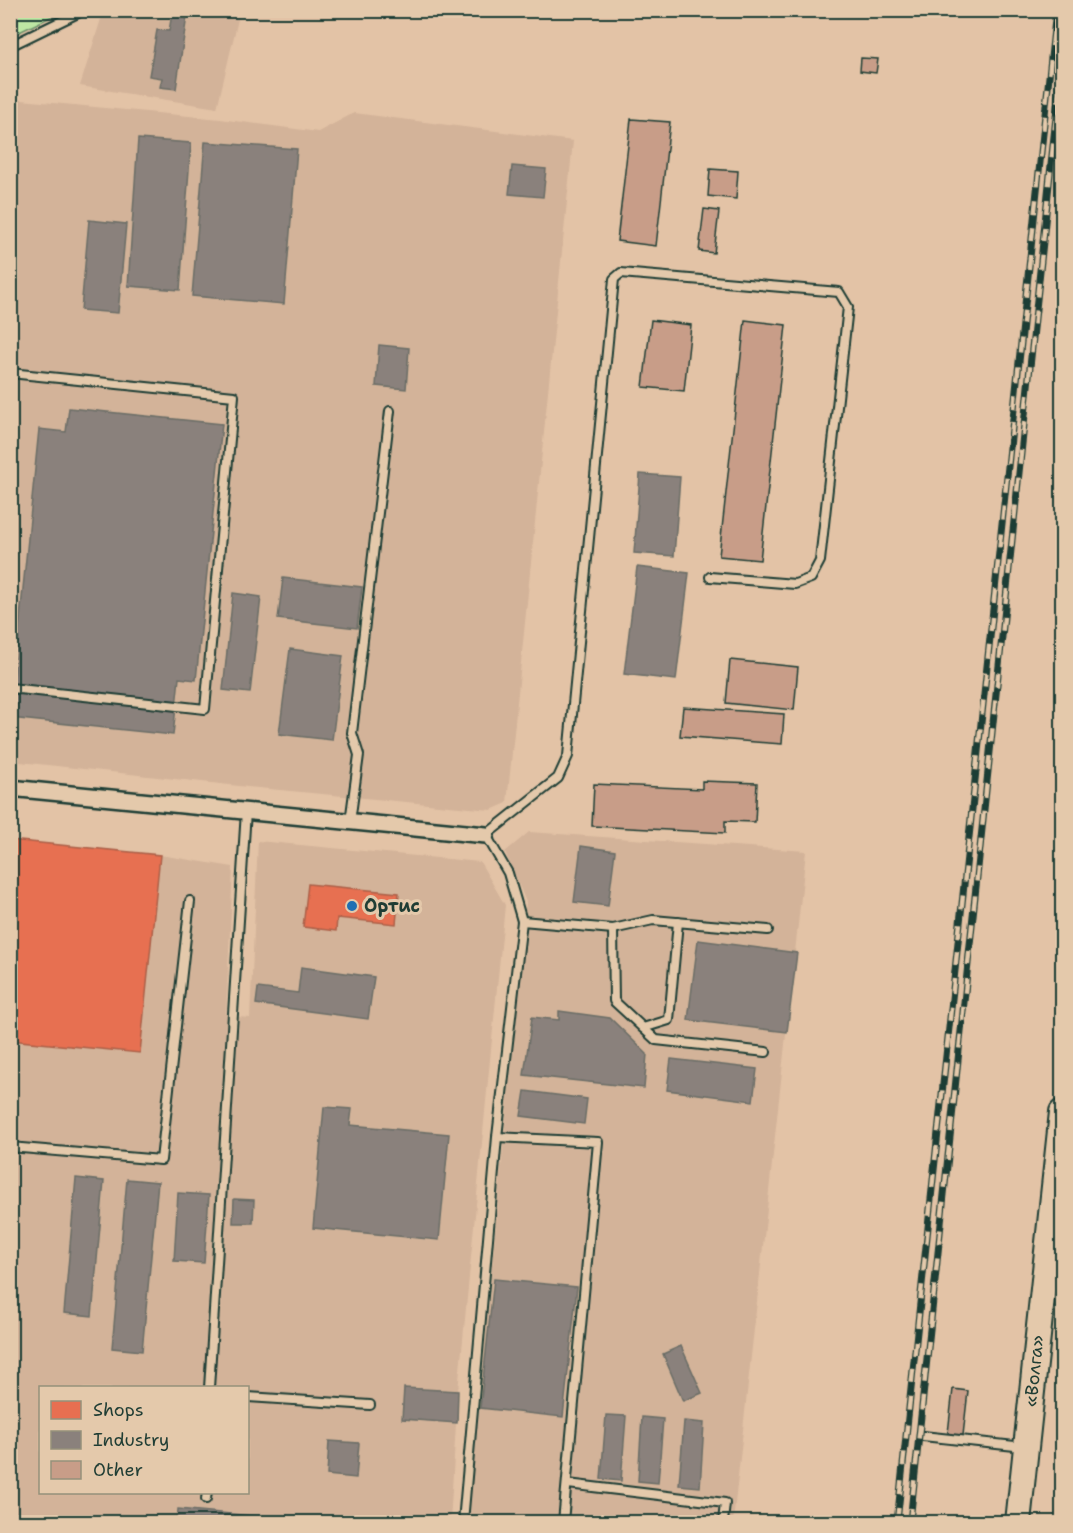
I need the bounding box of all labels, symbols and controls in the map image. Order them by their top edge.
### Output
place label: Ортис [364,894,420,918]
marker: Ортис [345,899,359,913]
street label: «Волга» [1018,1334,1050,1408]
legend [39,1386,249,1494]
text: Shops [93,1398,144,1422]
text: Industry [93,1428,169,1452]
text: Other [93,1458,143,1482]

